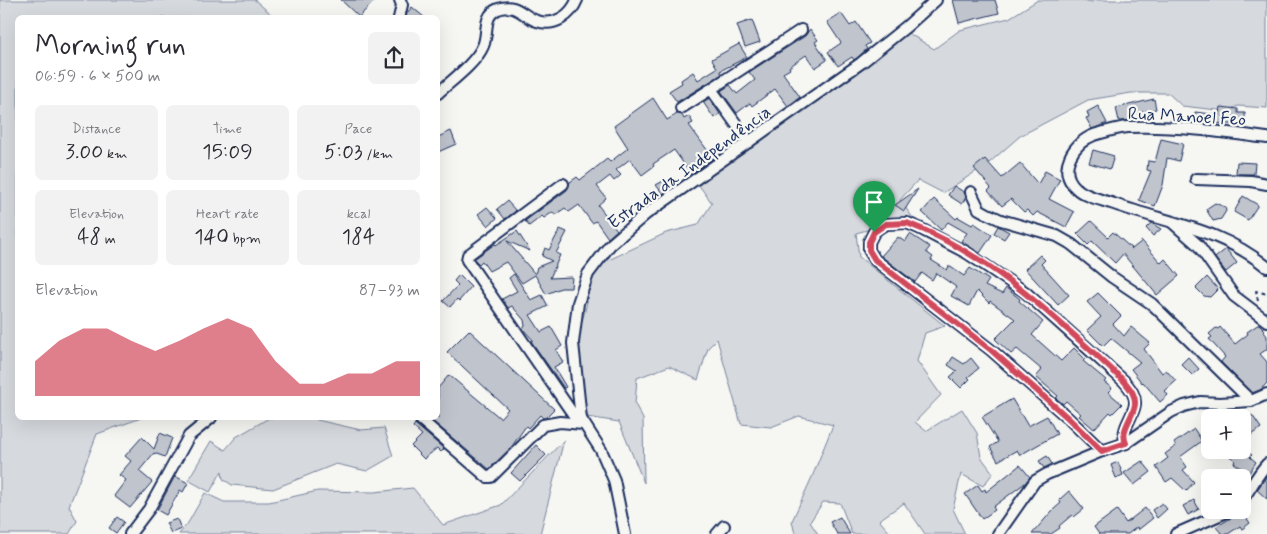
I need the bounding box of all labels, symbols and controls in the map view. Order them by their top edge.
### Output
text: Morning run [35,28,186,65]
button: share [368,32,420,84]
text: 06:59 · 6 × 500 m [35,66,161,87]
street label: Estrada da Independência [603,100,776,235]
street label: Rua Manoel Feo [1127,102,1247,132]
text: Distance [72,120,121,138]
text: Time [213,120,242,138]
text: Pace [345,120,372,138]
text: 3.00 [66,138,103,166]
text: 15:09 [202,138,253,166]
text: 5:03 [324,138,363,166]
text: km [103,145,127,163]
text: /km [363,145,393,163]
pin [853,181,895,232]
icon: arrive [860,188,888,216]
text: Elevation [69,205,124,223]
text: Heart rate [196,205,259,223]
text: kcal [347,205,370,223]
text: 48 [77,223,101,251]
text: 140 [194,223,229,251]
text: 184 [342,223,375,251]
text: m [101,230,116,248]
text: bpm [229,230,261,248]
text: Elevation [35,280,98,301]
text: 87–93 m [359,280,420,301]
map controls [1201,409,1251,519]
button: + [1201,409,1251,459]
button: − [1201,469,1251,519]

